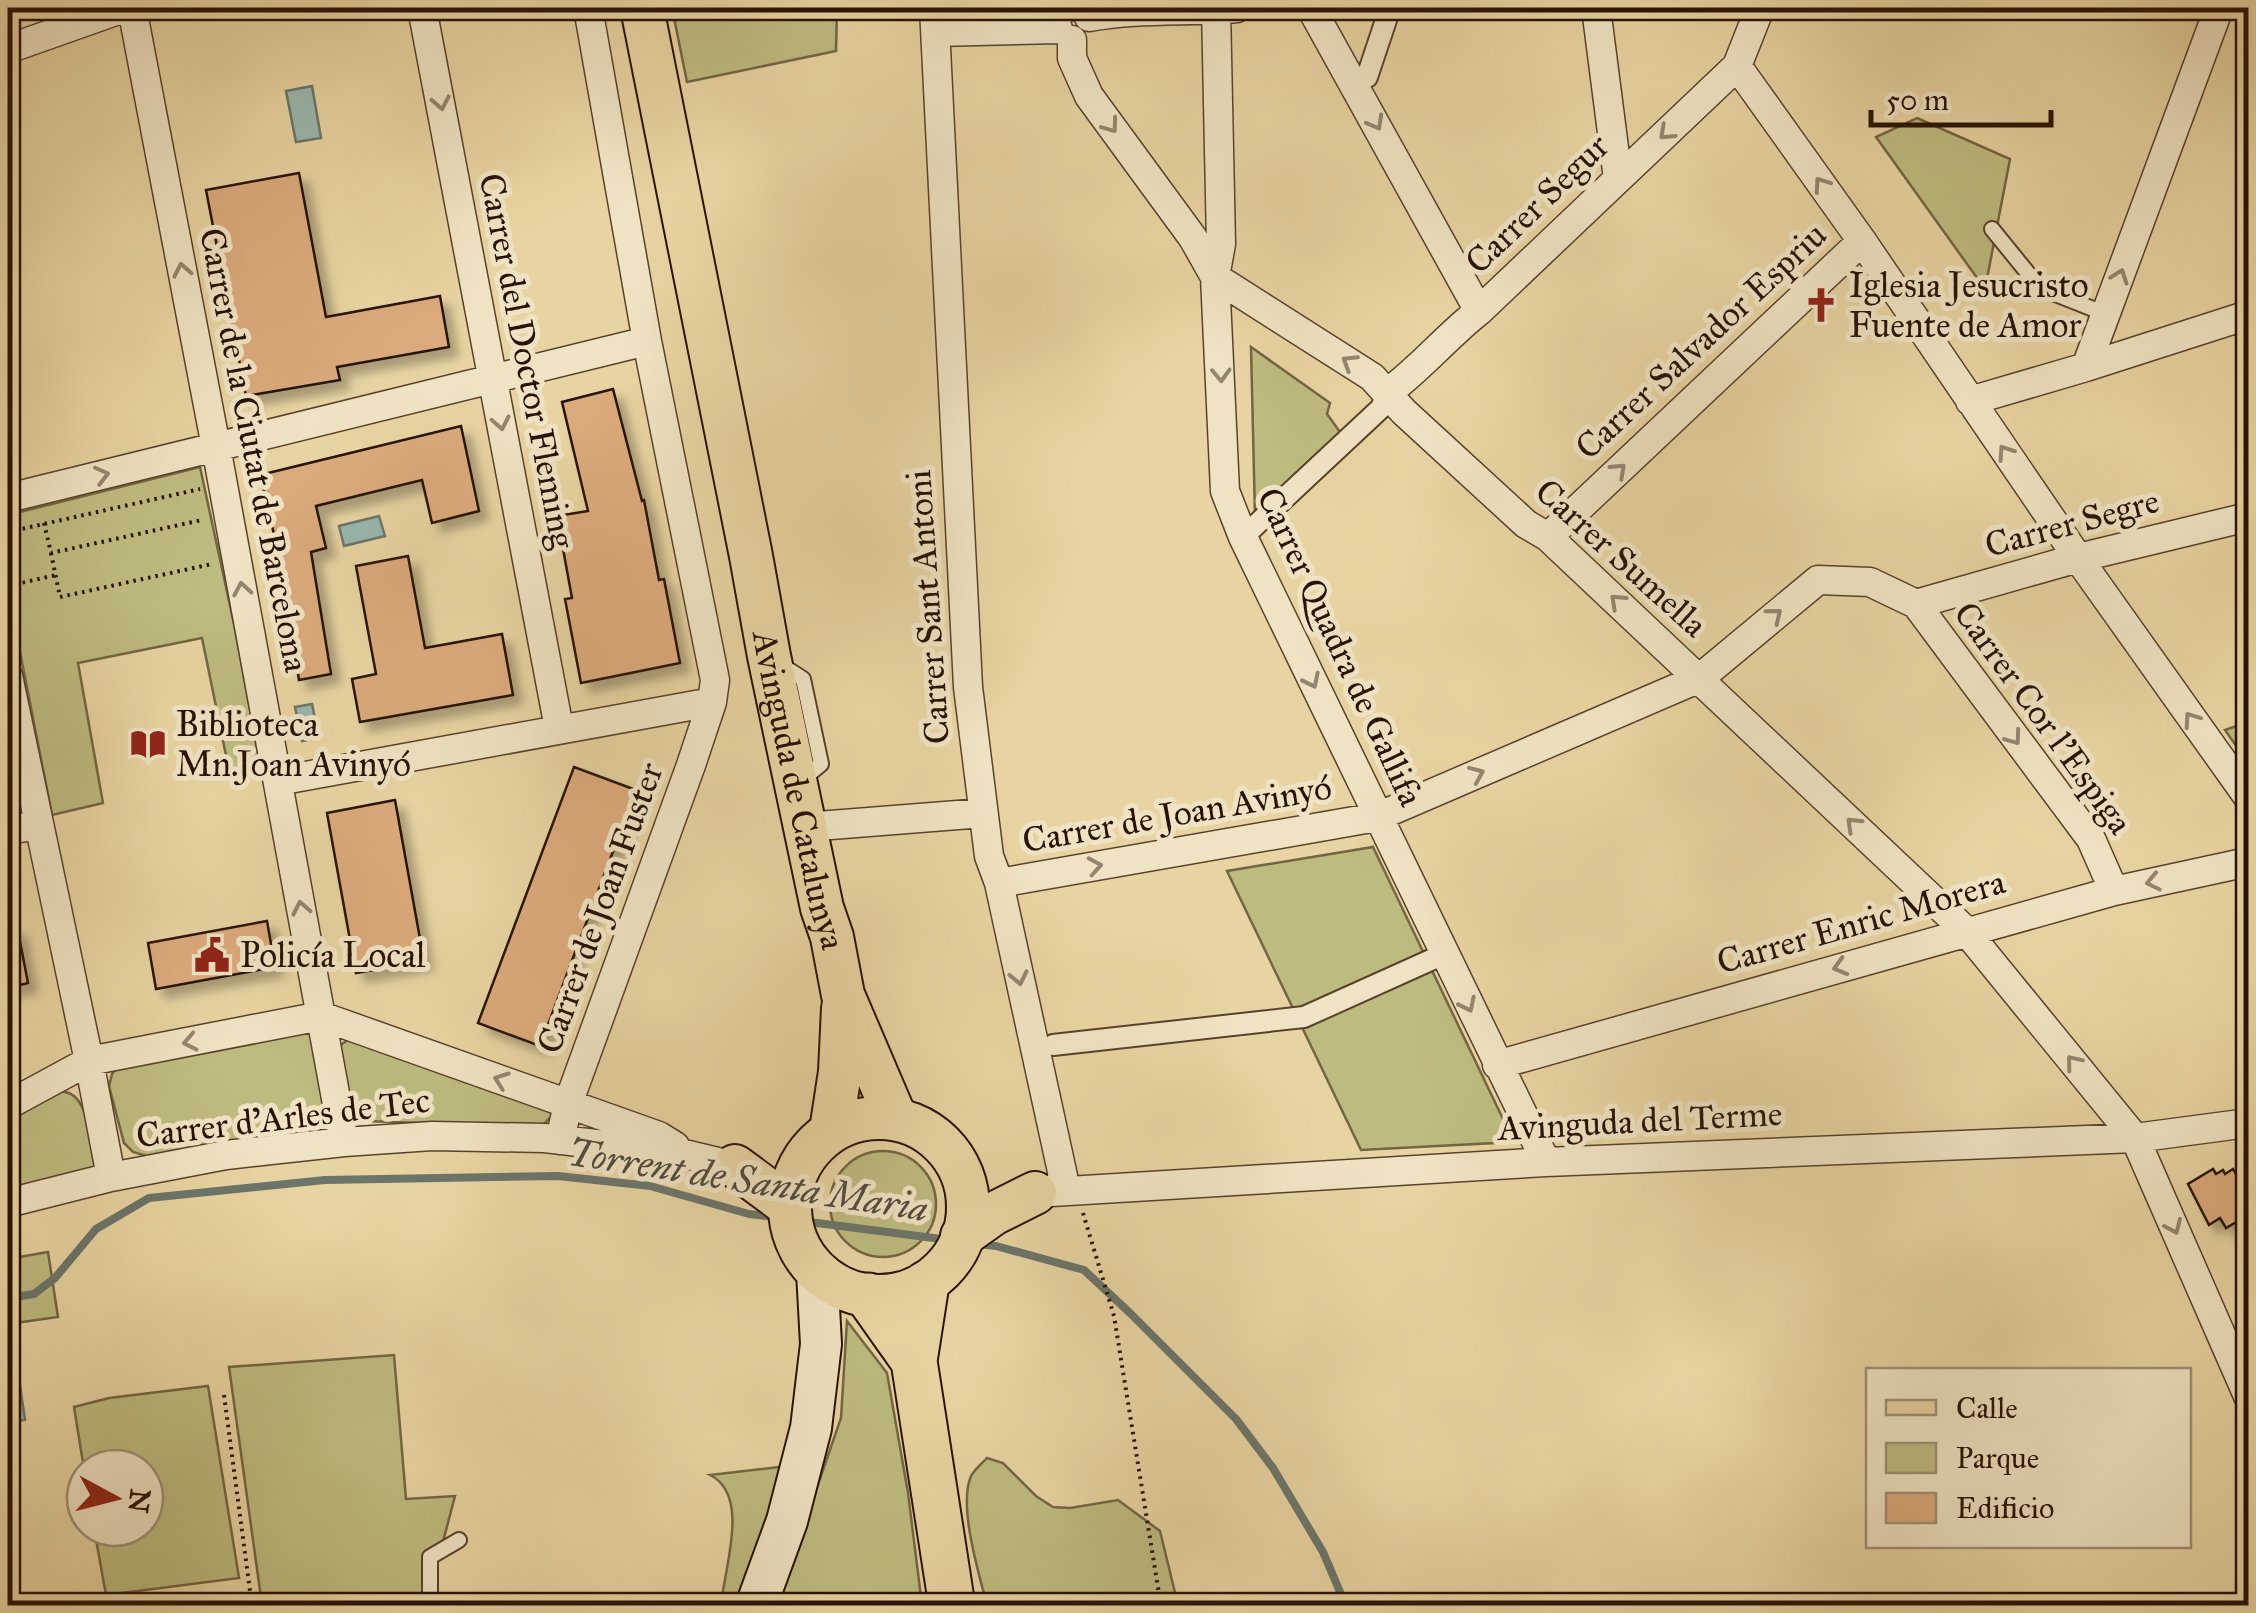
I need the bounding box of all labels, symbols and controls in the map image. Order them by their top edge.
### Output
scale bar [1871,65,2051,127]
text: 50 m [1886,82,1949,118]
one-way arrow [429,94,450,111]
one-way arrow [1363,112,1383,130]
one-way arrow [1100,115,1117,133]
one-way arrow [1659,121,1678,139]
street label: Carrer Segur [1456,124,1618,283]
street label: Carrer del Doctor Fleming [470,170,585,553]
one-way arrow [1815,177,1833,195]
street label: Carrer Salvador Espriu [1566,214,1836,468]
street label: Carrer de la Ciutat de Barcelona [190,224,318,676]
one-way arrow [172,261,193,278]
place label: Iglesia Jesucristo Fuente de Amor [1849,264,2089,347]
one-way arrow [2108,268,2129,285]
church icon: Iglesia Jesucristo Fuente de Amor [1802,286,1840,324]
one-way arrow [1342,356,1360,375]
one-way arrow [1210,367,1231,383]
one-way arrow [490,414,511,431]
one-way arrow [1999,444,2017,463]
one-way arrow [1608,464,1626,482]
one-way arrow [93,465,110,486]
street label: Carrer Sant Antoni [897,468,959,746]
street label: Carrer Sumella [1526,470,1716,646]
street label: Carrer Segre [1980,479,2164,567]
street label: Carrer Quadra de Gallifa [1247,481,1433,813]
one-way arrow [233,581,254,598]
street label: Carrer Cor l'Espiga [1944,594,2142,843]
one-way arrow [1610,595,1629,613]
one-way arrow [1763,609,1781,627]
street label: Avinguda de Catalunya [743,625,855,953]
one-way arrow [1300,670,1320,688]
place label: Biblioteca Mn.Joan Avinyó [176,703,411,786]
one-way arrow [2185,711,2203,730]
library icon: Biblioteca Mn.Joan Avinyó [129,725,167,763]
one-way arrow [2002,727,2020,746]
street label: Carrer de Joan Fuster [527,756,673,1059]
street label: Carrer de Joan Avinyó [1019,766,1335,862]
one-way arrow [1466,766,1484,786]
one-way arrow [1847,818,1865,836]
one-way arrow [1086,856,1103,877]
street label: Carrer Enric Morera [1712,860,2010,984]
one-way arrow [2145,870,2162,891]
one-way arrow [292,900,313,917]
place label: Policía Local [240,934,426,977]
public building icon: Policía Local [193,936,231,974]
one-way arrow [1832,955,1849,976]
one-way arrow [1008,969,1029,986]
one-way arrow [1456,995,1476,1013]
one-way arrow [182,1030,199,1051]
one-way arrow [2067,1056,2085,1074]
one-way arrow [494,1071,511,1092]
street label: Carrer d'Arles de Tec [134,1079,432,1157]
street label: Avinguda del Terme [1495,1092,1783,1150]
water label: Torrent de Santa Maria [565,1129,931,1231]
one-way arrow [2162,1217,2182,1235]
legend [1866,1368,2191,1548]
text: Calle [1956,1390,2018,1426]
text: Parque [1956,1440,2039,1476]
north arrow [65,1448,165,1548]
text: N [120,1487,158,1515]
text: Edificio [1956,1490,2054,1526]

